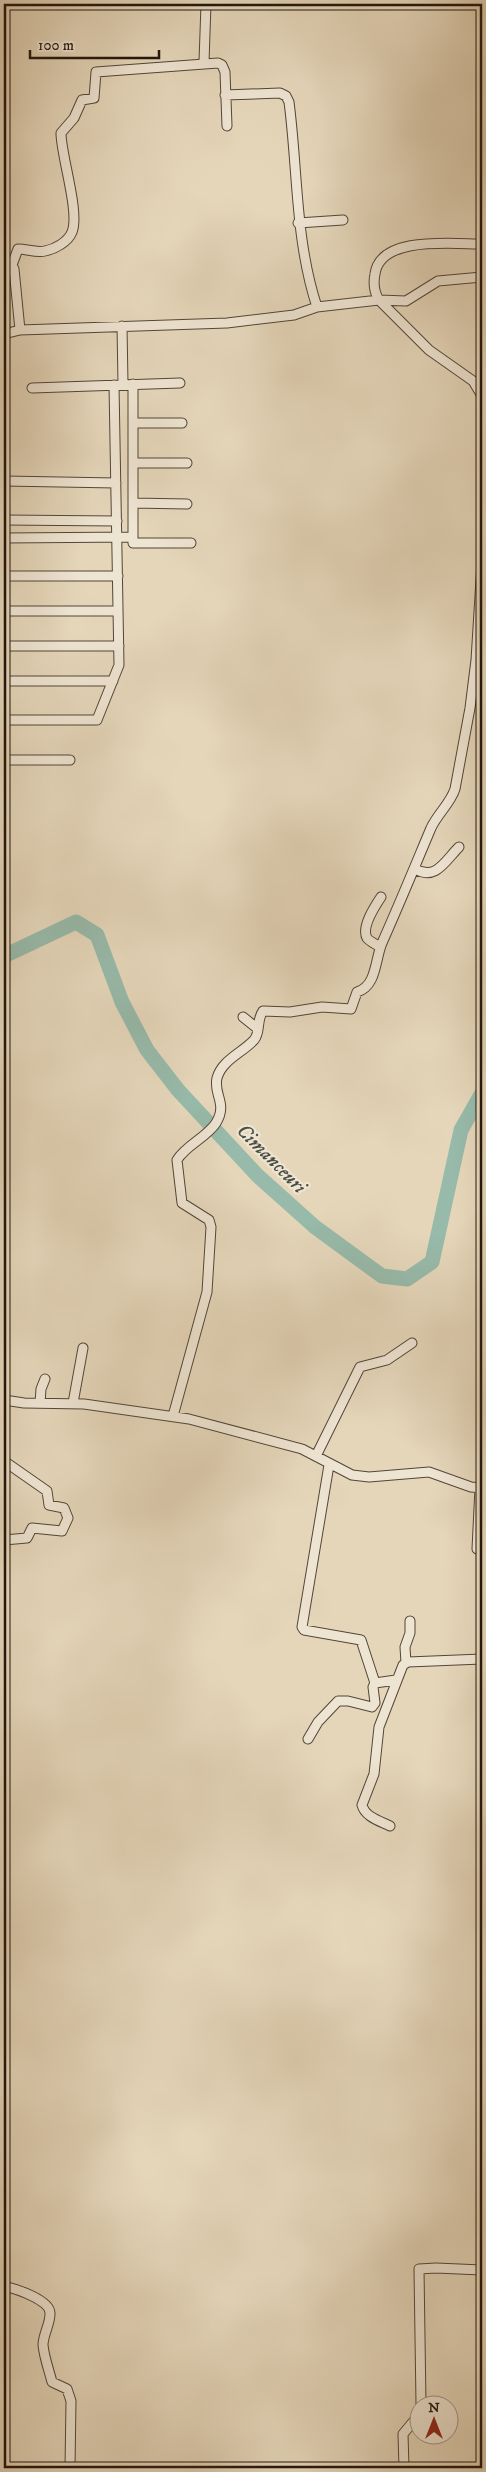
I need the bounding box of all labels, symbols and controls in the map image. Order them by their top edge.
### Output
scale bar [30,28,159,60]
text: 100 m [38,36,74,55]
water label: Cimanceuri [231,1119,312,1201]
north arrow [408,2394,458,2444]
text: N [428,2399,440,2417]

